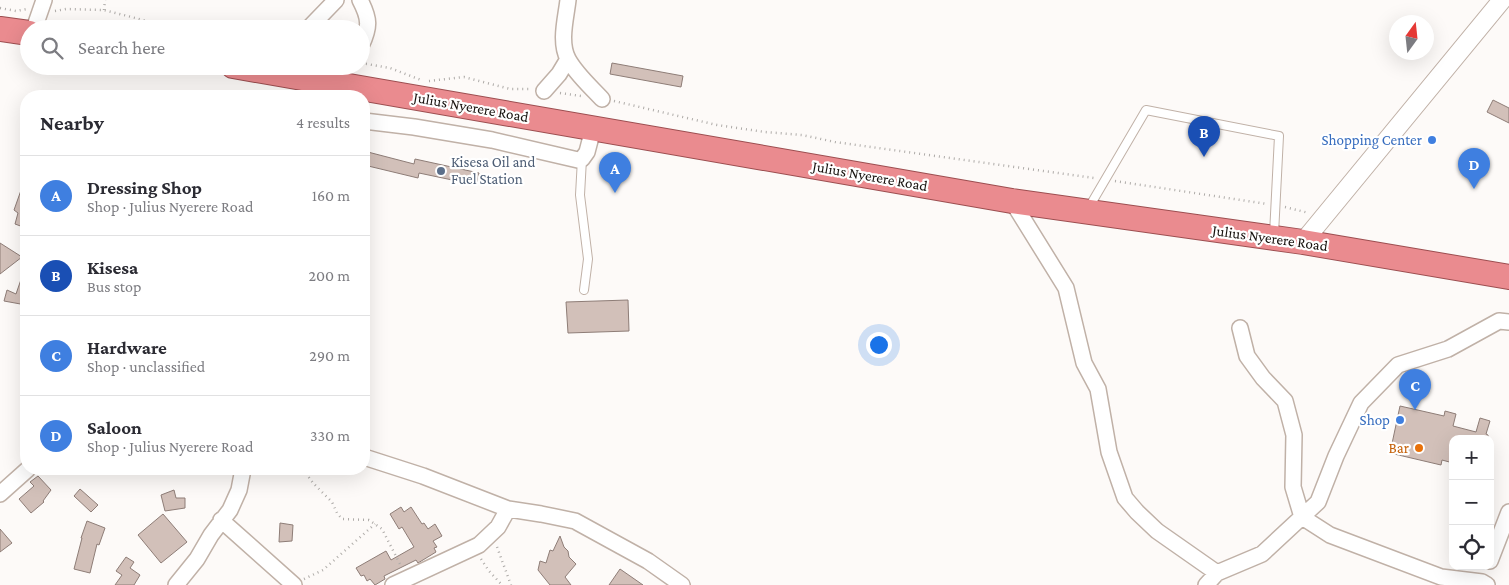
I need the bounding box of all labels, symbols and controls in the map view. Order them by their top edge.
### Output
north arrow [1389,15,1434,60]
search box [20,20,370,75]
icon: search [38,34,66,62]
text: Search here [78,37,165,58]
street label: Julius Nyerere Road [410,89,530,126]
text: Nearby [40,111,104,135]
text: 4 results [296,114,350,131]
pin: B [1188,116,1220,157]
place label: Shopping Center [1321,132,1423,149]
marker: Shopping Center [1426,134,1438,146]
pin: D [1458,148,1490,189]
pin: A [599,152,631,193]
place label: Kisesa Oil and Fuel Station [451,154,535,187]
street label: Julius Nyerere Road [809,158,929,195]
marker: Kisesa Oil and Fuel Station [435,165,447,177]
text: Dressing Shop [87,177,202,198]
text: A [51,187,61,204]
text: 160 m [312,187,350,204]
text: Shop · Julius Nyerere Road [87,198,254,215]
street label: Julius Nyerere Road [1209,222,1329,255]
text: Kisesa [87,257,138,278]
text: B [51,267,61,284]
text: 200 m [308,267,350,284]
text: Bus stop [87,278,141,295]
your location [866,332,892,358]
text: Hardware [87,337,167,358]
text: C [51,347,61,364]
text: 290 m [309,347,350,364]
text: Shop · unclassified [87,358,205,375]
pin: C [1399,369,1431,410]
place label: Shop [1360,412,1390,429]
marker: Shop [1394,414,1406,426]
text: Saloon [87,417,142,438]
text: D [50,427,62,444]
text: 330 m [310,427,350,444]
map controls [1449,435,1494,570]
button: + [1449,435,1494,480]
text: Shop · Julius Nyerere Road [87,438,254,455]
place label: Bar [1389,440,1410,456]
marker: Bar [1413,442,1425,454]
button: − [1449,480,1494,525]
button: locate [1449,525,1494,570]

